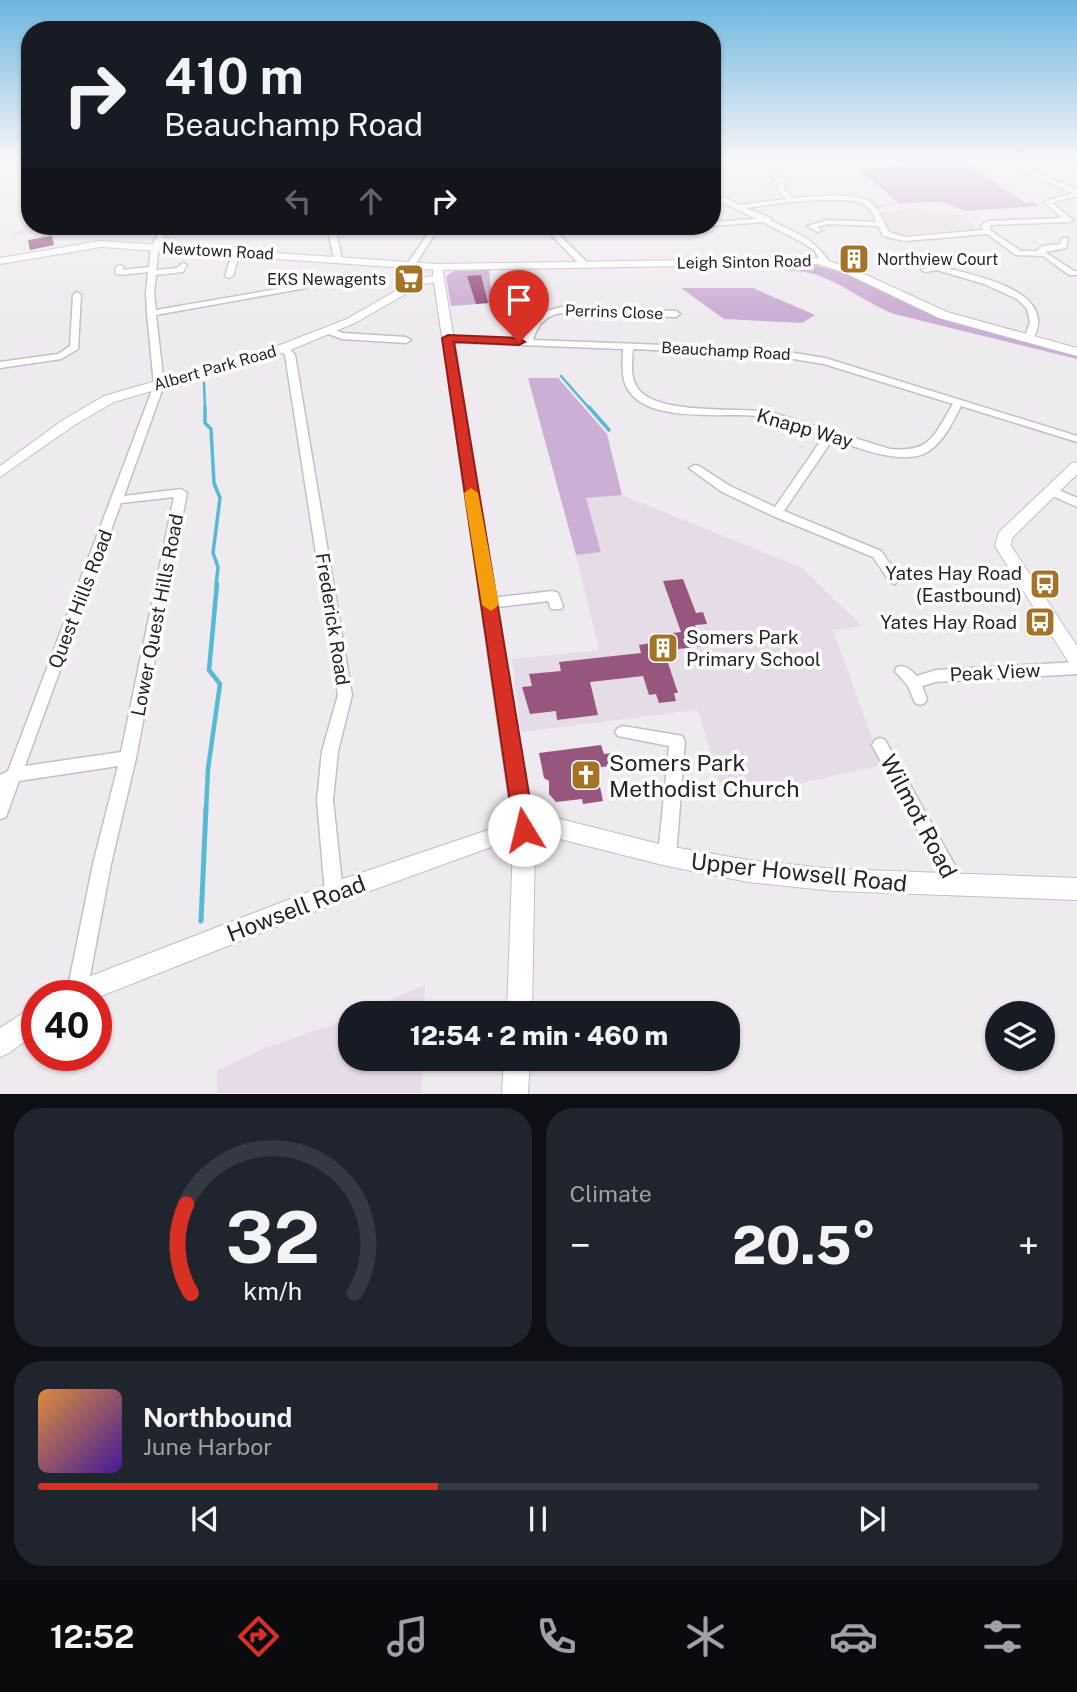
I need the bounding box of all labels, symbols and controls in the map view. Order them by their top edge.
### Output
text: 410 m [164,47,304,105]
icon: right [49,49,140,140]
text: Beauchamp Road [164,106,423,143]
icon: left [279,182,317,220]
icon: ahead [352,182,390,220]
icon: right [425,182,463,220]
street label: Newtown Road [162,239,274,263]
building icon: Northview Court [837,242,871,276]
place label: Northview Court [877,250,998,269]
street label: Leigh Sinton Road [676,251,812,273]
supermarket icon: EKS Newagents [392,262,426,296]
place label: EKS Newagents [267,270,386,289]
pin [489,270,549,342]
icon: arrive [500,281,538,319]
street label: Perrins Close [565,301,663,323]
street label: Beauchamp Road [661,338,791,364]
street label: Albert Park Road [151,341,279,395]
street label: Knapp Way [755,404,855,452]
street label: Lower Quest Hills Road [127,512,187,718]
street label: Quest Hills Road [43,527,117,671]
street label: Frederick Road [312,551,354,687]
place label: Yates Hay Road (Eastbound) [885,562,1022,606]
bus stop icon: Yates Hay Road (Eastbound) [1028,567,1062,601]
bus stop icon: Yates Hay Road [1023,605,1057,639]
place label: Yates Hay Road [880,611,1017,633]
place label: Somers Park Primary School [686,626,821,670]
building icon: Somers Park Primary School [646,631,680,665]
street label: Peak View [949,659,1041,685]
place label: Somers Park Methodist Church [609,749,799,802]
street label: Wilmot Road [875,750,963,882]
church icon: Somers Park Methodist Church [569,758,603,792]
position arrow [487,793,561,867]
street label: Upper Howsell Road [689,847,909,897]
street label: Howsell Road [223,869,369,947]
speed limit sign: 40 [21,980,112,1071]
map controls [985,1001,1055,1071]
button: layers [985,1001,1055,1071]
text: 12:54 · 2 min · 460 m [410,1020,668,1051]
text: Climate [570,1180,652,1207]
text: 32 [225,1195,320,1280]
text: 20.5° [732,1215,876,1276]
text: − [570,1223,591,1268]
text: + [1018,1223,1039,1268]
text: km/h [243,1276,302,1306]
text: Northbound [143,1402,292,1433]
text: June Harbor [143,1433,272,1460]
icon: previous [186,1500,224,1538]
icon: pause [519,1500,557,1538]
icon: next [853,1500,891,1538]
icon: directions [234,1612,283,1661]
icon: music [383,1612,432,1661]
icon: phone [532,1612,581,1661]
icon: climate [681,1612,730,1661]
icon: car [829,1612,878,1661]
icon: filters [978,1612,1027,1661]
text: 12:52 [50,1618,134,1655]

